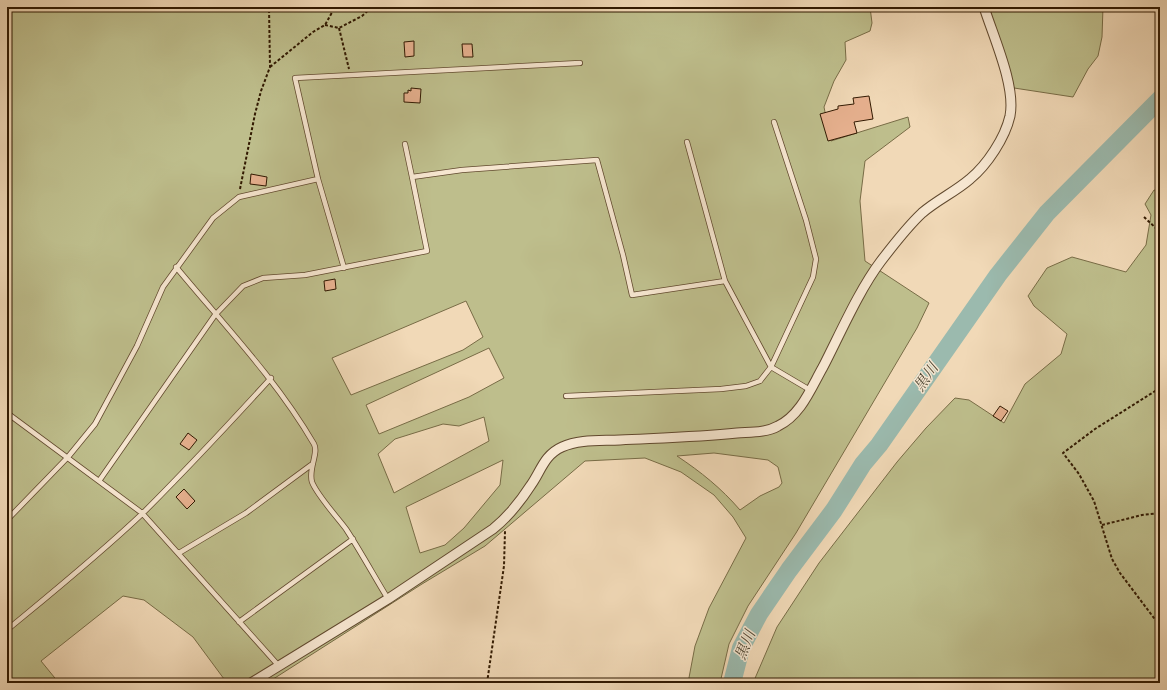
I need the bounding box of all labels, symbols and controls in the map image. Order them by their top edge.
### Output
water label: 黒川 [911,358,943,394]
water label: 黒川 [732,626,760,662]

